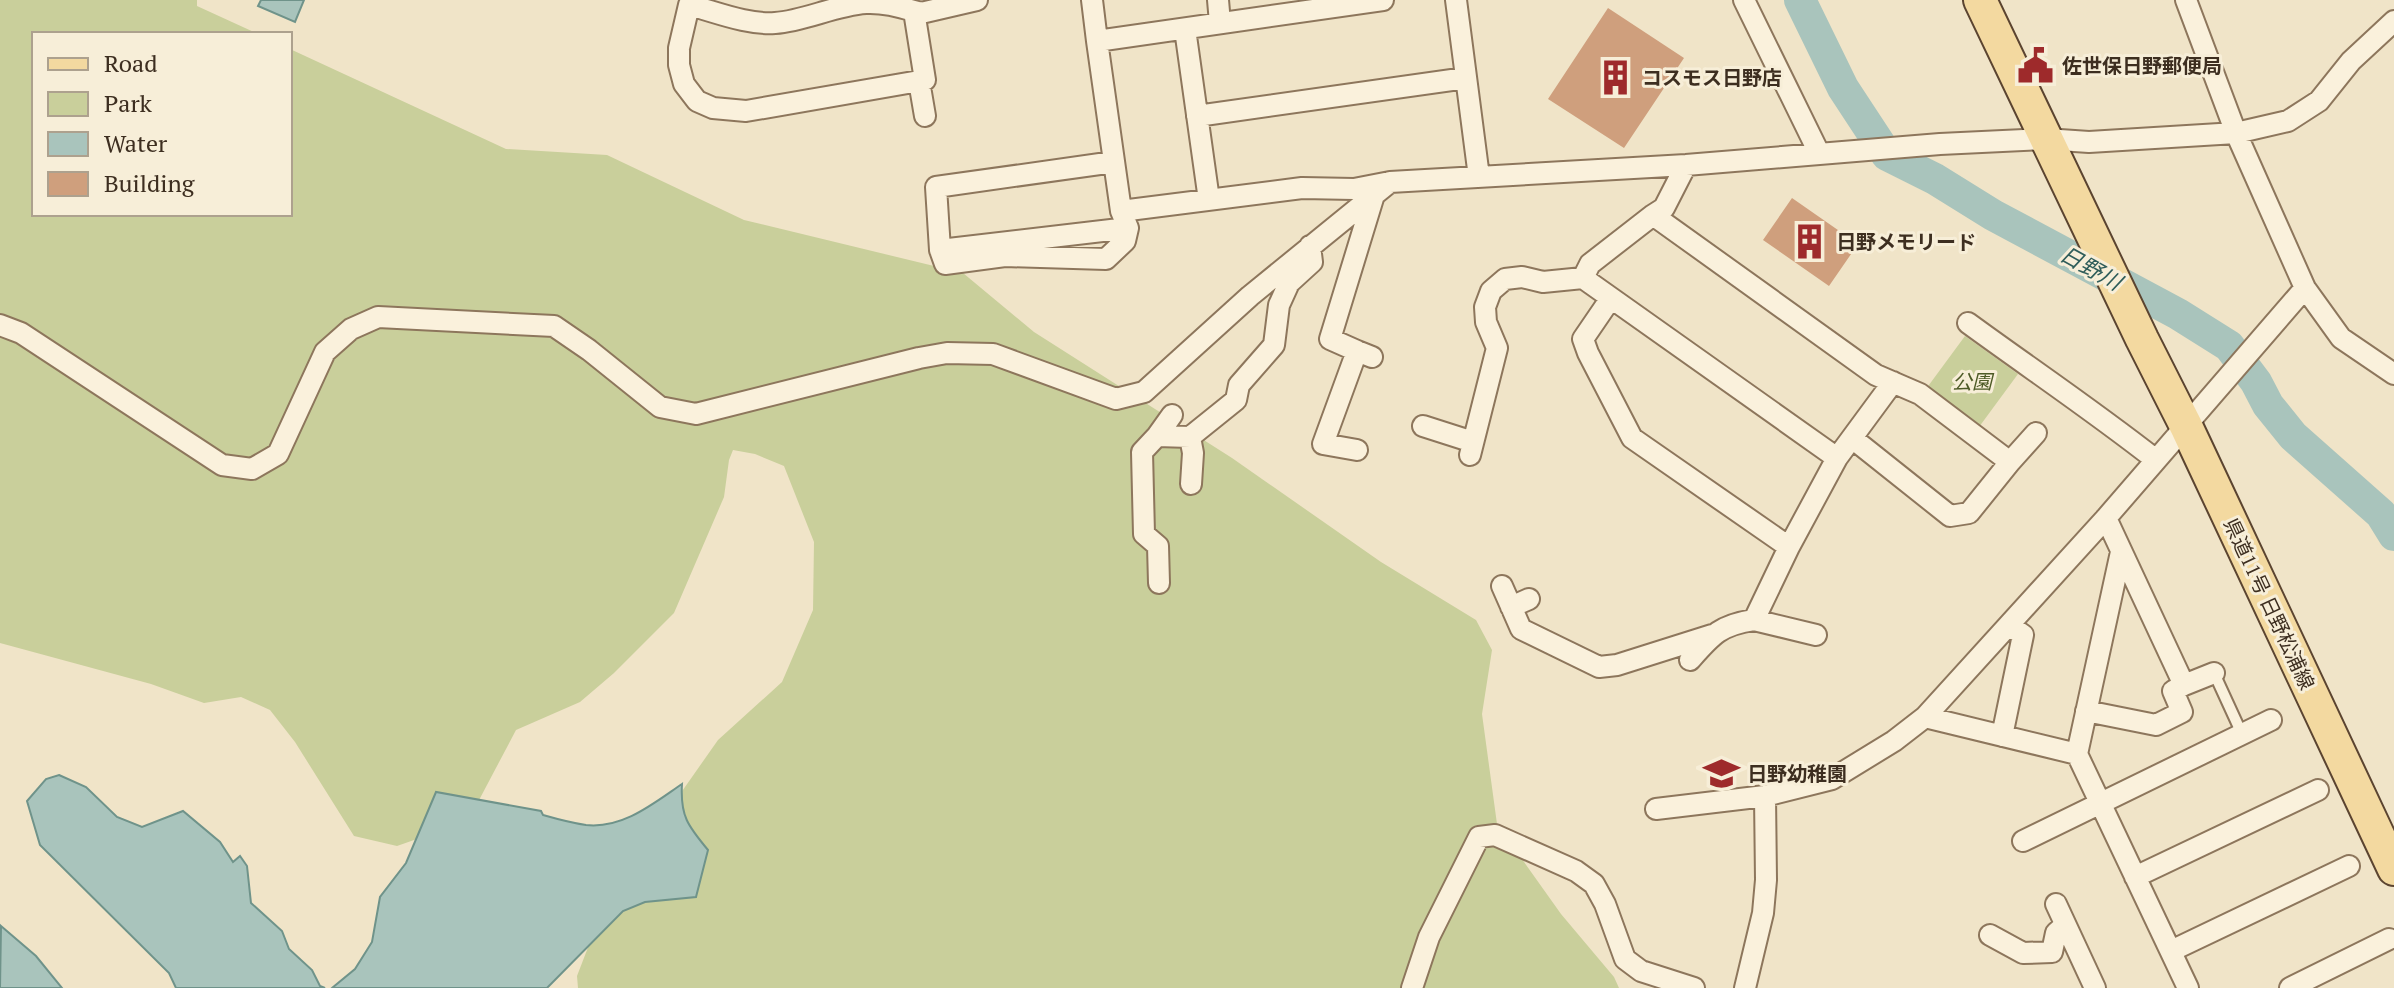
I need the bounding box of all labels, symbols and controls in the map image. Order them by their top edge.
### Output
legend [32,32,292,216]
text: Road [104,47,158,79]
public building icon: 佐世保日野郵便局 [2017,47,2055,85]
place label: 佐世保日野郵便局 [2062,52,2222,79]
building icon: コスモス日野店 [1597,59,1635,97]
place label: コスモス日野店 [1642,64,1782,91]
text: Park [104,87,153,119]
text: Water [104,127,168,159]
text: Building [104,167,195,199]
building icon: 日野メモリード [1791,223,1829,261]
place label: 日野メモリード [1836,228,1976,255]
water label: 日野川 [2055,239,2129,297]
park label: 公園 [1952,368,1995,395]
street label: 県道11号 日野松浦線 [2218,514,2321,694]
school or university icon: 日野幼稚園 [1702,755,1740,793]
place label: 日野幼稚園 [1747,760,1847,787]

